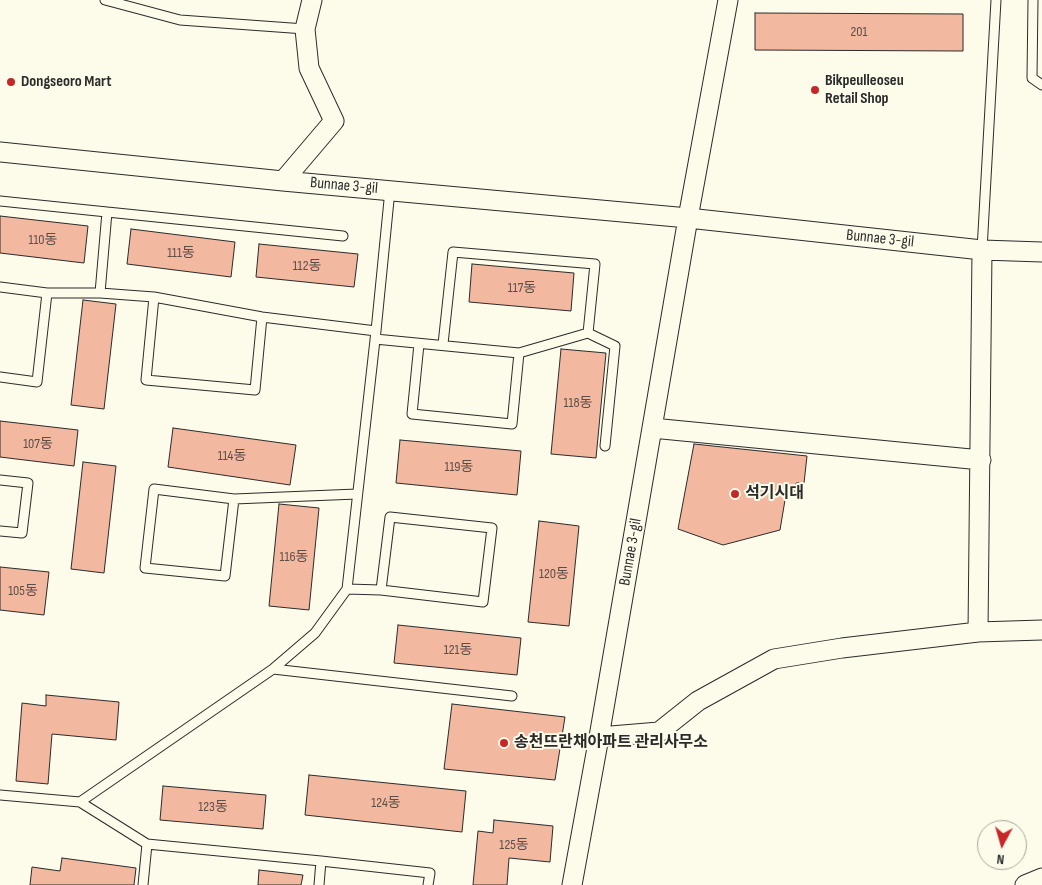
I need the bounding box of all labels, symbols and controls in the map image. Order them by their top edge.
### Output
house number: 201 [851,24,867,40]
place label: Bikpeulleoseu Retail Shop [825,71,904,109]
place label: Dongseoro Mart [21,72,111,92]
marker: Dongseoro Mart [5,76,17,88]
marker: Bikpeulleoseu Retail Shop [809,84,821,96]
street label: Bunnae 3-gil [309,173,379,199]
street label: Bunnae 3-gil [845,226,915,252]
house number: 110동 [29,232,57,248]
house number: 111동 [167,245,195,261]
house number: 112동 [293,258,321,274]
house number: 117동 [508,280,536,296]
house number: 118동 [564,395,592,411]
house number: 107동 [23,436,53,452]
house number: 114동 [218,448,246,464]
house number: 119동 [445,459,473,475]
place label: 석기시대 [745,484,804,504]
marker: 석기시대 [729,488,741,500]
street label: Bunnae 3-gil [616,517,646,587]
house number: 116동 [280,549,308,565]
house number: 120동 [539,566,569,582]
house number: 105동 [8,583,38,599]
house number: 121동 [444,642,472,658]
place label: 송천뜨란채아파트 관리사무소 [514,733,708,753]
marker: 송천뜨란채아파트 관리사무소 [498,737,510,749]
house number: 124동 [371,795,401,811]
house number: 123동 [198,799,228,815]
north arrow [977,820,1027,870]
house number: 125동 [499,837,529,853]
text: N [996,851,1005,868]

